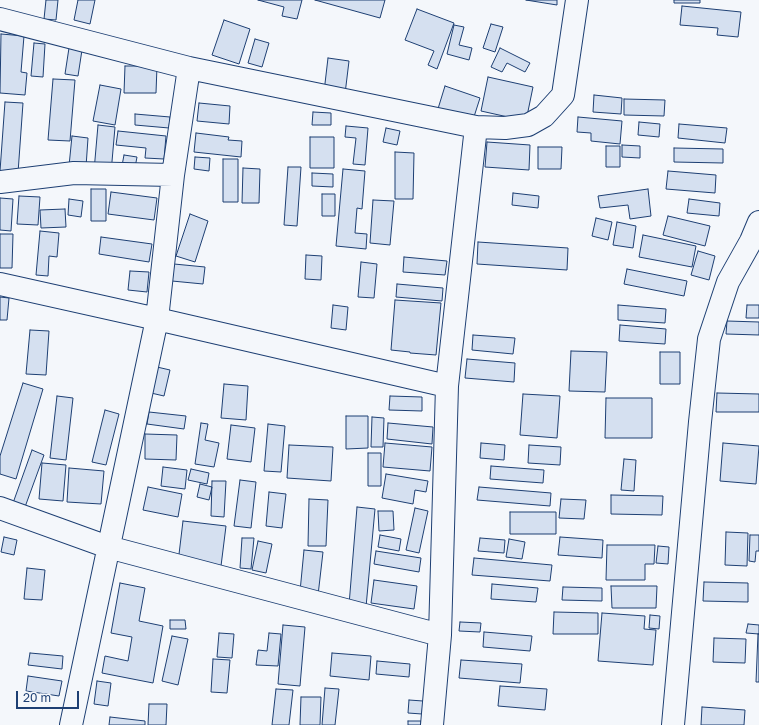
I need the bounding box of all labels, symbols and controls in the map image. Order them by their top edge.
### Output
scale bar [18,683,81,709]
text: 20 m [23,690,51,705]

